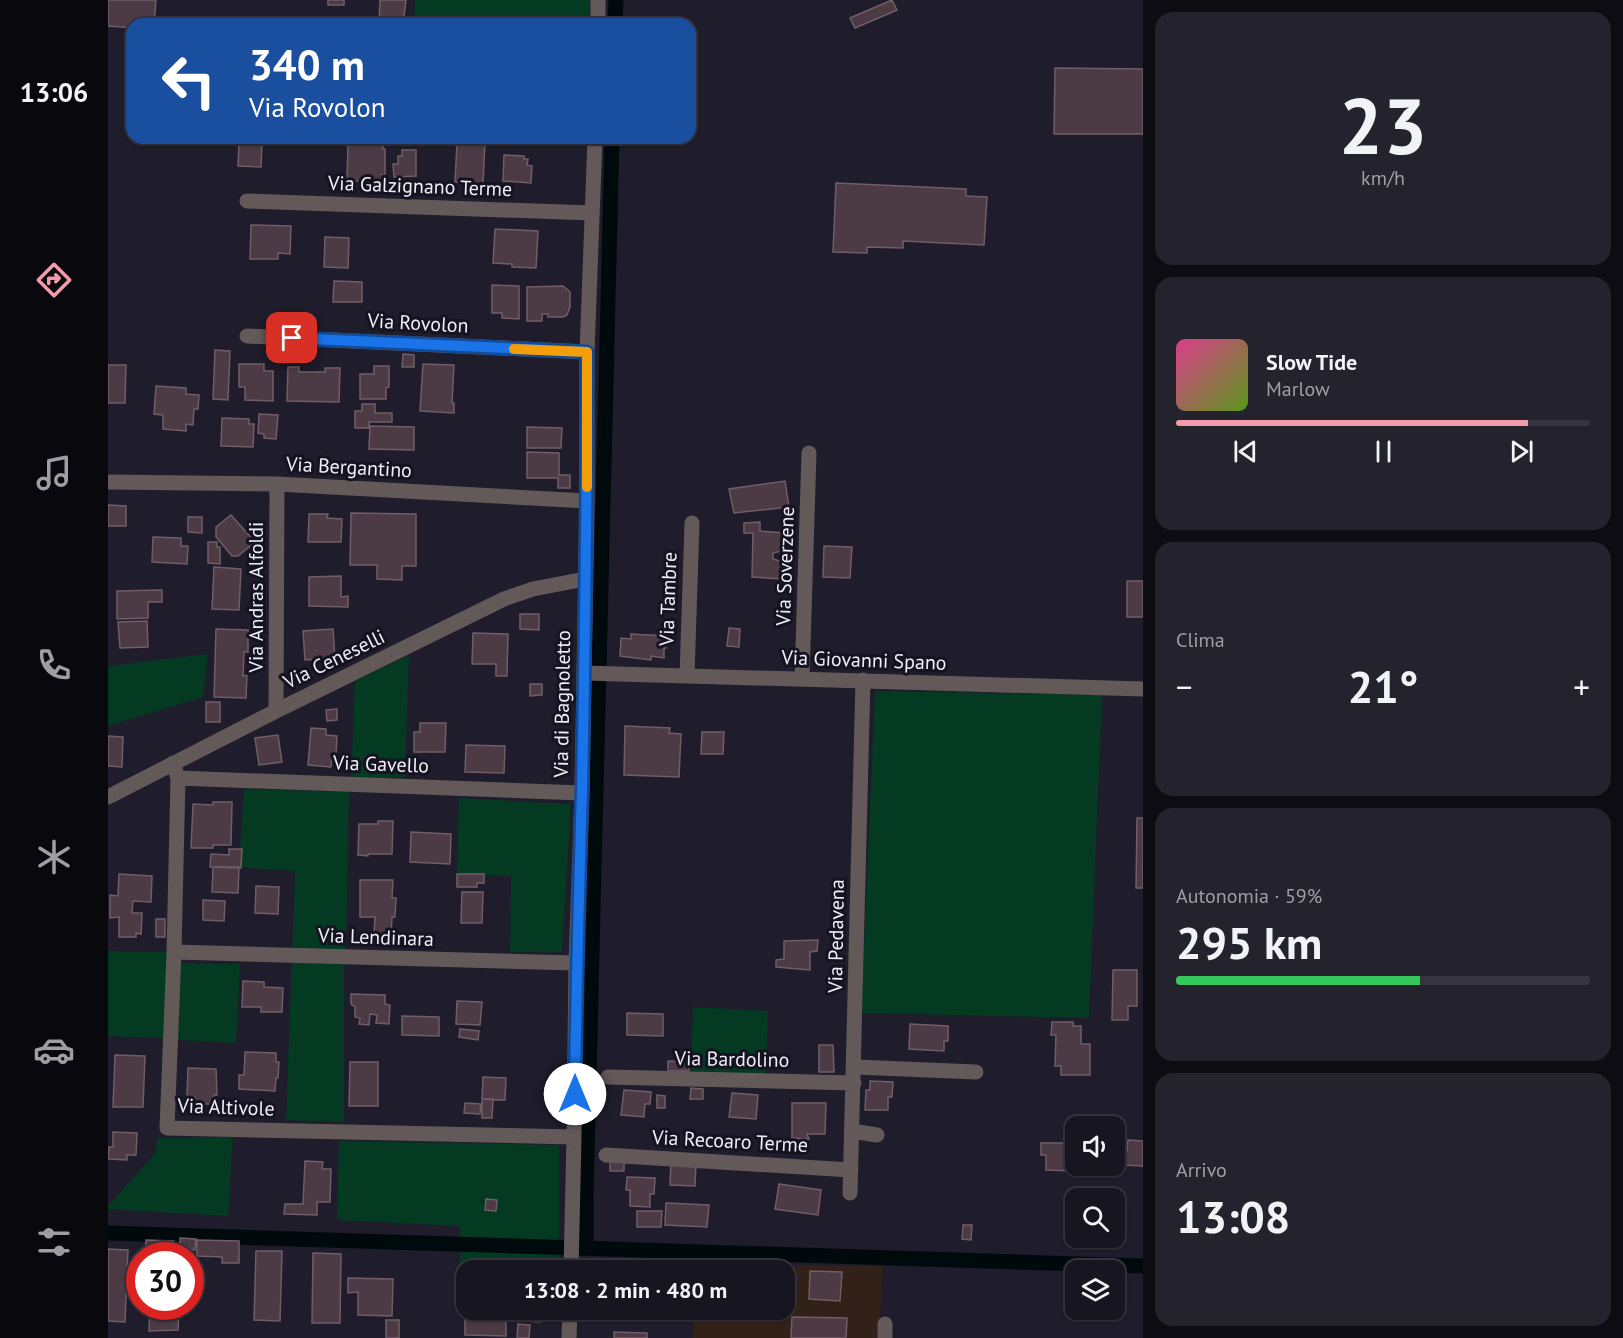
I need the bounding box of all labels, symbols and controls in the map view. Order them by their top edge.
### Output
text: 340 m [249,37,365,92]
icon: left [150,42,228,120]
text: 13:06 [20,75,88,109]
text: 23 [1339,75,1427,176]
text: Via Rovolon [249,90,385,124]
text: km/h [1361,165,1405,191]
street label: Via Galzignano Terme [327,170,512,202]
icon: directions [33,259,75,301]
street label: Via Rovolon [366,307,469,339]
pin [266,312,317,363]
icon: arrive [275,321,308,354]
text: Slow Tide [1266,348,1357,376]
text: Marlow [1266,376,1330,402]
icon: previous [1229,435,1262,468]
icon: pause [1367,435,1400,468]
icon: next [1505,435,1538,468]
street label: Via Bergantino [284,451,413,483]
icon: music [33,452,75,494]
street label: Via Soverzene [770,506,800,627]
street label: Via Andras Alfoldi [243,522,269,673]
street label: Via Tambre [653,551,683,648]
street label: Via Ceneselli [278,623,389,695]
text: Clima [1176,627,1225,653]
street label: Via di Bagnoletto [548,630,576,779]
icon: phone [33,644,75,686]
street label: Via Giovanni Spano [780,644,947,676]
text: 21° [1348,657,1418,715]
text: − [1176,665,1193,708]
text: + [1573,665,1590,708]
street label: Via Gavello [332,749,429,779]
icon: climate [33,836,75,878]
street label: Via Pedavena [822,879,850,994]
text: Autonomia · 59% [1176,883,1322,909]
text: 295 km [1176,913,1322,971]
street label: Via Lendinara [317,922,434,952]
icon: car [33,1029,75,1071]
street label: Via Bardolino [673,1045,790,1073]
position arrow [543,1062,607,1126]
street label: Via Altivole [176,1092,275,1122]
map controls [1065,1116,1125,1320]
button: sound [1065,1116,1125,1176]
street label: Via Recoaro Terme [650,1124,809,1158]
text: Arrivo [1176,1157,1227,1183]
text: 13:08 [1176,1187,1290,1245]
button: search [1065,1188,1125,1248]
icon: filters [33,1221,75,1263]
speed limit sign: 30 [126,1242,204,1320]
button: layers [1065,1260,1125,1320]
text: 13:08 · 2 min · 480 m [524,1276,727,1304]

